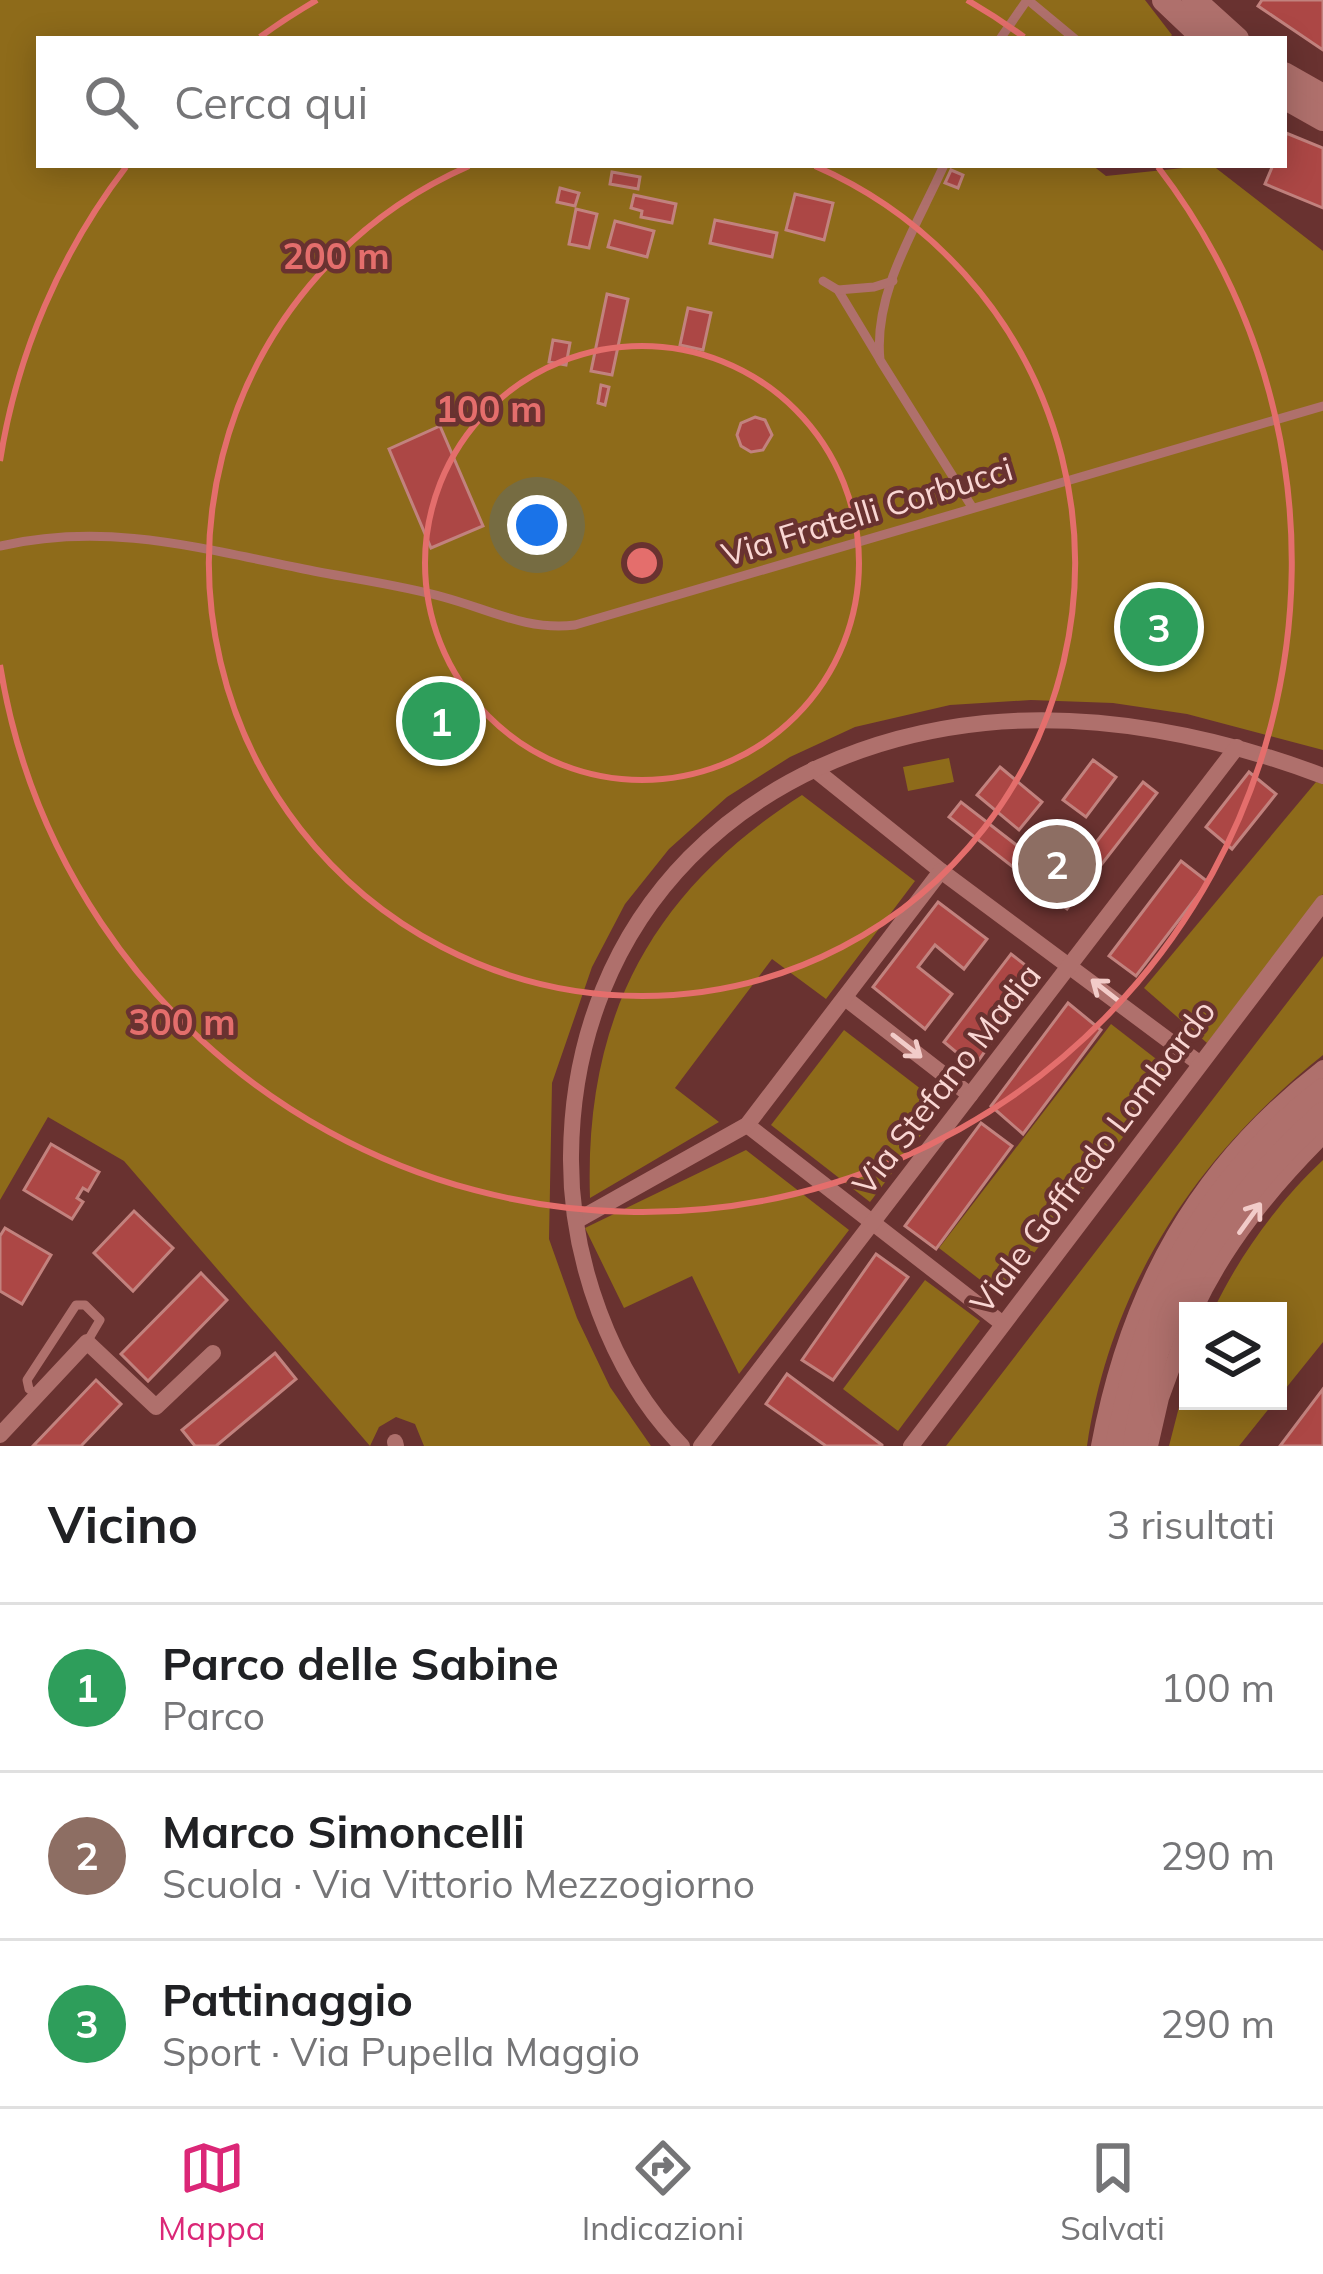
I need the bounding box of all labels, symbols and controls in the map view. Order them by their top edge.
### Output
search box [36,36,1287,168]
icon: search [78,69,144,135]
text: Cerca qui [174,74,368,130]
text: 200 m [282,233,390,278]
text: 100 m [435,386,543,431]
street label: Via Fratelli Corbucci [717,447,1017,575]
your location [507,495,567,555]
centre of rings [621,542,663,584]
pin: 3 [1120,582,1198,672]
pin: 1 [402,676,480,766]
pin: 2 [1018,819,1096,909]
street label: Via Stefano Madia [843,955,1049,1203]
one-way arrow [1091,978,1123,1005]
street label: Viale Goffredo Lombardo [961,991,1223,1321]
text: 300 m [128,999,236,1044]
one-way arrow [891,1033,923,1059]
one-way arrow [1237,1202,1263,1235]
map controls [1179,1302,1287,1410]
button: layers [1179,1302,1287,1410]
text: Vicino [48,1492,198,1556]
text: 3 risultati [1107,1500,1275,1549]
text: Parco delle Sabine [162,1635,559,1691]
text: 1 [75,1663,99,1712]
text: 100 m [1160,1663,1275,1712]
text: Parco [162,1691,265,1740]
text: Marco Simoncelli [162,1803,525,1859]
text: 2 [75,1831,99,1880]
text: 290 m [1160,1831,1275,1880]
text: Scuola · Via Vittorio Mezzogiorno [162,1859,755,1908]
text: Pattinaggio [162,1971,413,2027]
text: 3 [75,1999,99,2048]
text: 290 m [1160,1999,1275,2048]
text: Sport · Via Pupella Maggio [162,2027,640,2076]
tab: Mappa [158,2135,266,2248]
tab: Indicazioni [582,2135,744,2248]
tab: Salvati [1060,2135,1165,2248]

